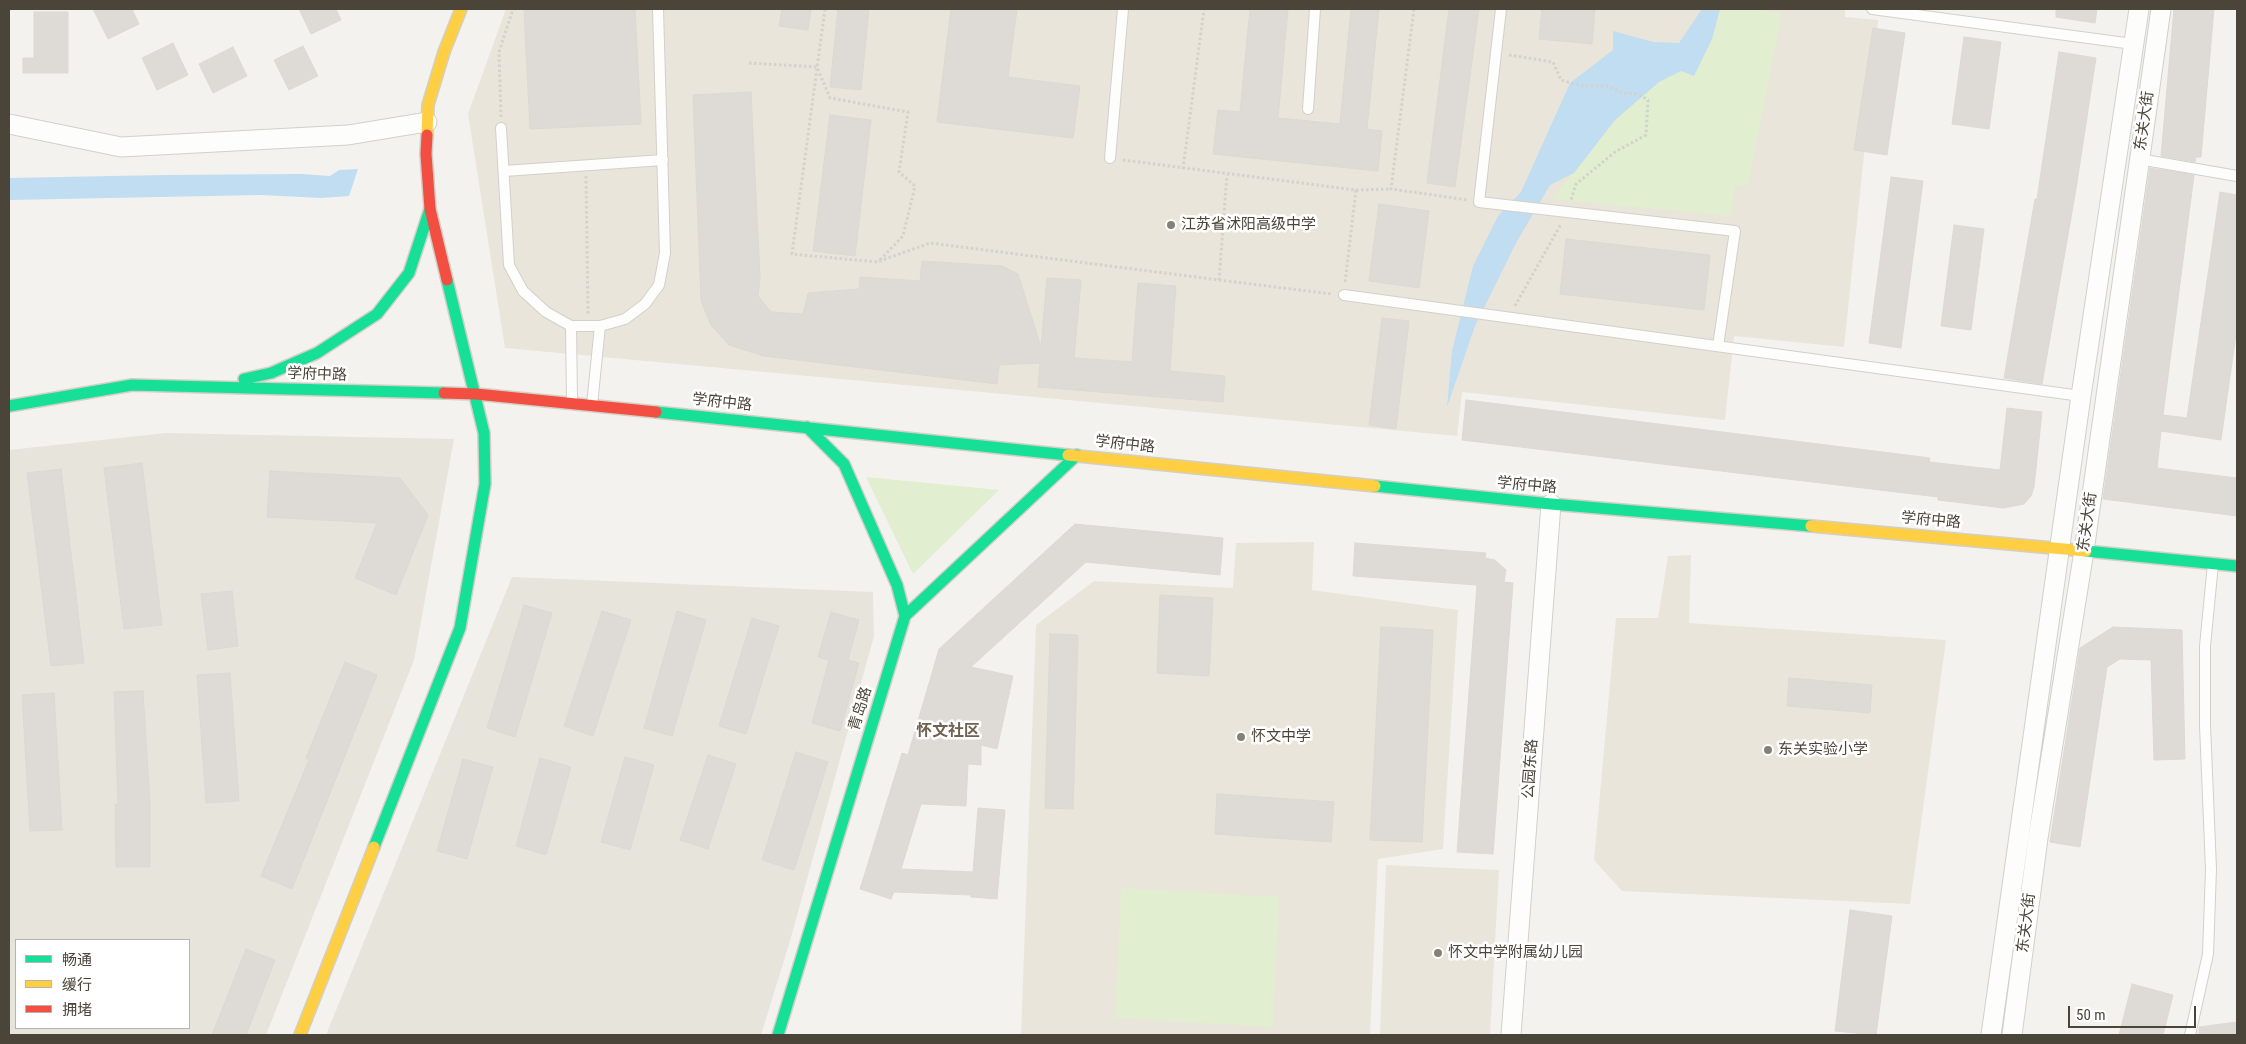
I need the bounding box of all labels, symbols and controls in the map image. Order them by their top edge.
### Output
street label: 东关大街 [2132,90,2158,152]
place label: 江苏省沭阳高级中学 [1181,216,1316,234]
marker: 江苏省沭阳高级中学 [1165,219,1177,231]
street label: 学府中路 [287,365,347,385]
street label: 学府中路 [691,391,753,415]
street label: 学府中路 [1094,433,1156,457]
street label: 学府中路 [1496,474,1558,498]
street label: 东关大街 [2075,491,2101,553]
street label: 学府中路 [1900,509,1962,533]
street label: 青岛路 [846,685,876,733]
district label: 怀文社区 [916,722,980,742]
place label: 怀文中学 [1251,728,1311,746]
marker: 怀文中学 [1235,731,1247,743]
street label: 公园东路 [1520,738,1542,800]
place label: 东关实验小学 [1778,741,1868,759]
marker: 东关实验小学 [1762,744,1774,756]
street label: 东关大街 [2014,892,2040,954]
legend [15,939,190,1029]
place label: 怀文中学附属幼儿园 [1448,944,1583,962]
marker: 怀文中学附属幼儿园 [1432,947,1444,959]
text: 畅通 [62,951,92,969]
text: 缓行 [62,976,92,994]
scale bar [2071,996,2198,1028]
text: 拥堵 [62,1001,92,1019]
text: 50 m [2076,1006,2106,1024]

